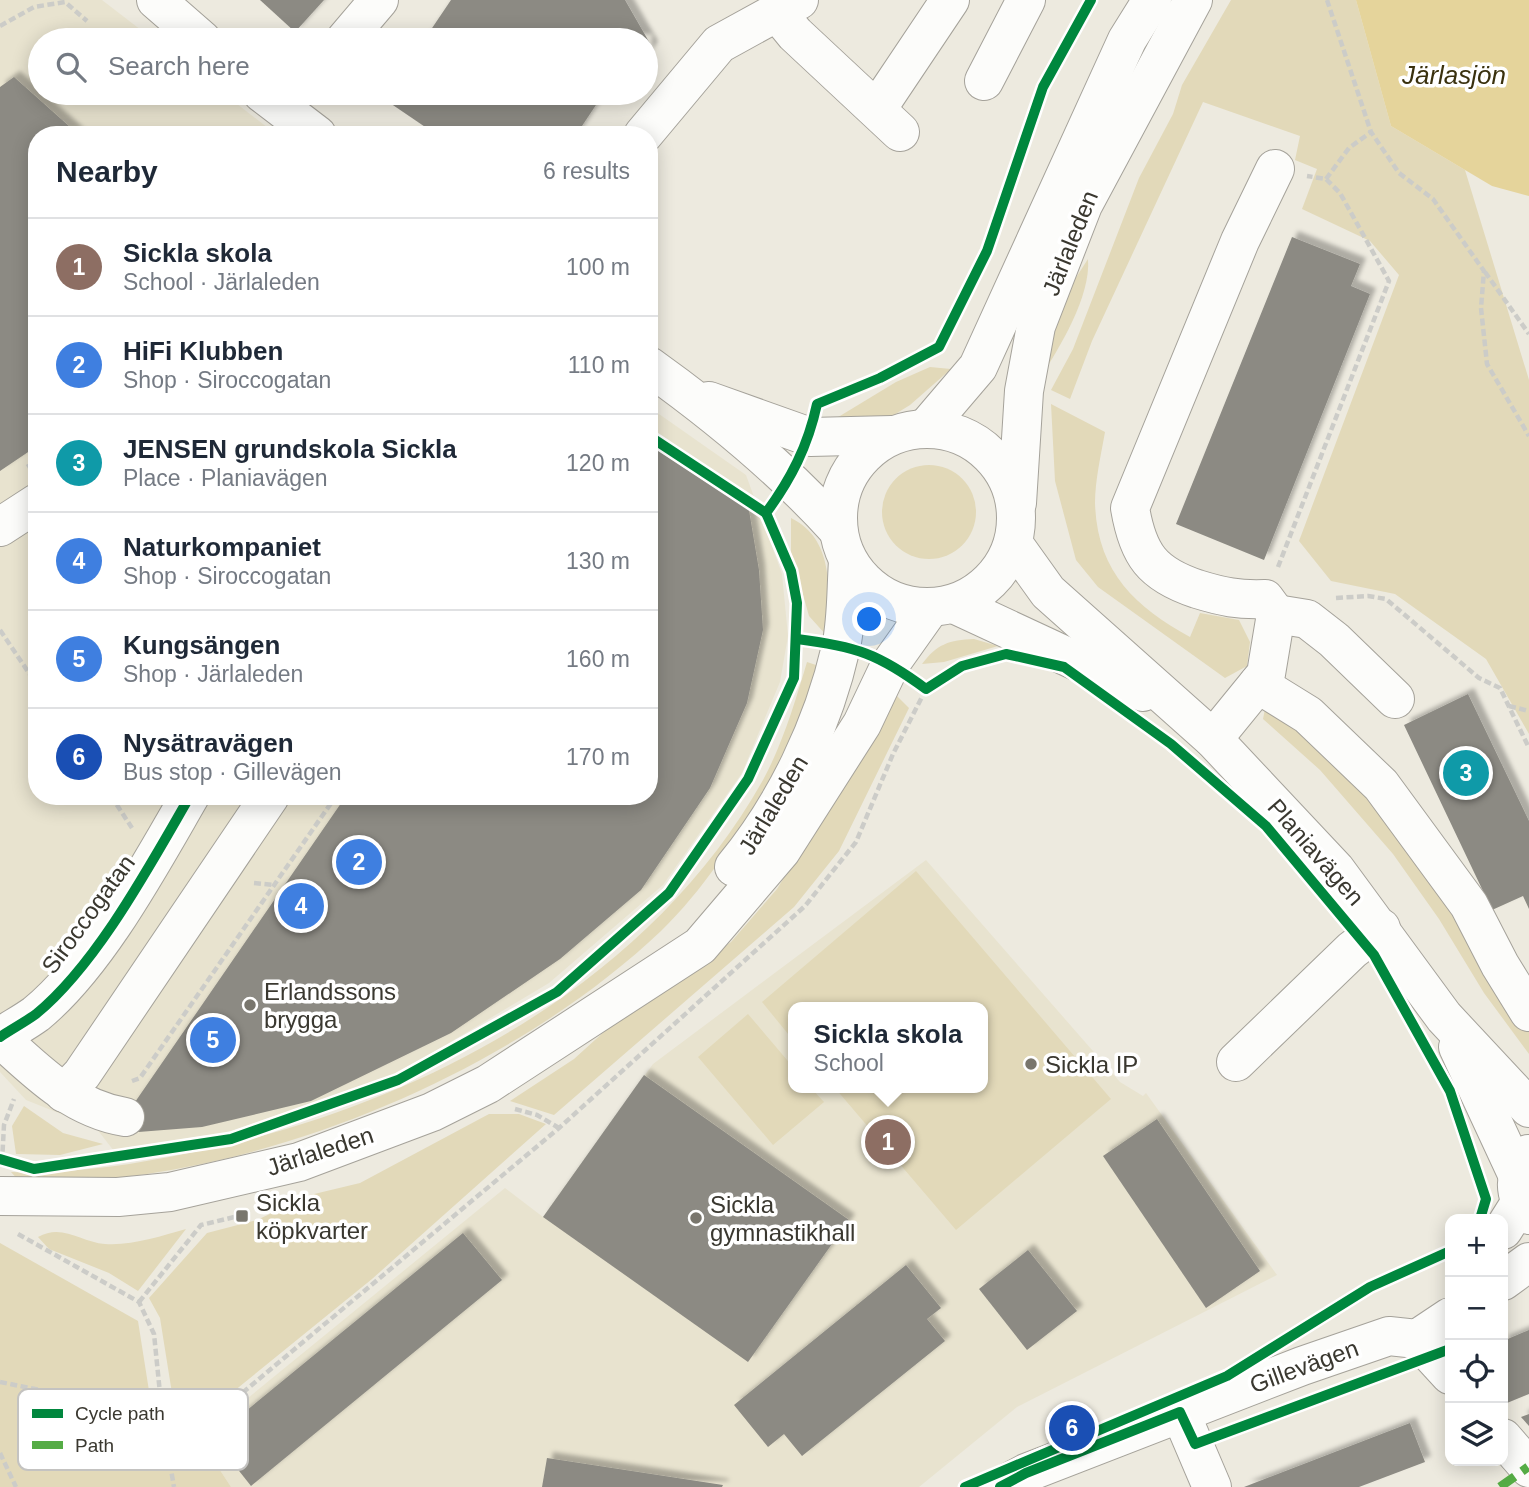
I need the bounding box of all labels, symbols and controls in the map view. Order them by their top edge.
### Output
search box [28,28,658,105]
icon: search [52,48,90,86]
text: Search here [108,51,250,81]
water label: Järlasjön [1401,60,1506,90]
text: Nearby [56,155,158,188]
text: 6 results [543,158,630,184]
street label: Järlaleden [1037,187,1103,299]
text: Sickla skola [123,238,272,268]
text: 1 [73,254,85,280]
text: 100 m [566,254,630,280]
text: School · Järlaleden [123,269,320,295]
text: HiFi Klubben [123,336,283,366]
text: 2 [73,352,85,378]
text: 110 m [568,352,630,378]
text: Shop · Siroccogatan [123,367,331,393]
text: JENSEN grundskola Sickla [123,434,457,464]
text: 3 [73,450,85,476]
text: 120 m [566,450,630,476]
text: Place · Planiavägen [123,465,328,491]
text: Naturkompaniet [123,532,321,562]
text: 4 [73,548,85,574]
text: 130 m [566,548,630,574]
text: Shop · Siroccogatan [123,563,331,589]
your location [852,602,886,636]
text: Kungsängen [123,630,280,660]
text: 5 [73,646,85,672]
text: 160 m [566,646,630,672]
text: Shop · Järlaleden [123,661,303,687]
text: Nysätravägen [123,728,294,758]
text: 6 [73,744,85,770]
text: 170 m [566,744,630,770]
pin: 3 [1443,747,1489,799]
street label: Järlaleden [733,751,813,859]
text: Bus stop · Gillevägen [123,759,342,785]
street label: Planiavägen [1262,793,1370,911]
pin: 2 [336,836,382,888]
street label: Siroccogatan [36,849,140,979]
pin: 4 [278,880,324,932]
place label: Erlandssons brygga [264,978,396,1033]
marker: Erlandssons brygga [242,997,258,1013]
popup [788,1002,988,1093]
pin: 5 [190,1014,236,1066]
text: Sickla skola [814,1019,962,1049]
text: School [814,1050,884,1076]
place label: Sickla IP [1045,1051,1138,1078]
marker: Sickla IP [1023,1056,1039,1072]
pin: 1 [865,1116,911,1168]
street label: Järlaleden [263,1121,377,1181]
place label: Sickla köpkvarter [256,1189,368,1244]
place label: Sickla gymnastikhall [710,1191,855,1246]
marker: Sickla köpkvarter [234,1208,250,1224]
marker: Sickla gymnastikhall [688,1210,704,1226]
map controls [1445,1214,1508,1466]
button: + [1445,1214,1508,1277]
button: − [1445,1277,1508,1340]
street label: Gillevägen [1246,1334,1362,1398]
button: locate [1445,1340,1508,1403]
legend [18,1389,248,1470]
pin: 6 [1049,1402,1095,1454]
text: Cycle path [75,1403,165,1424]
button: layers [1445,1403,1508,1466]
text: Path [75,1435,114,1456]

